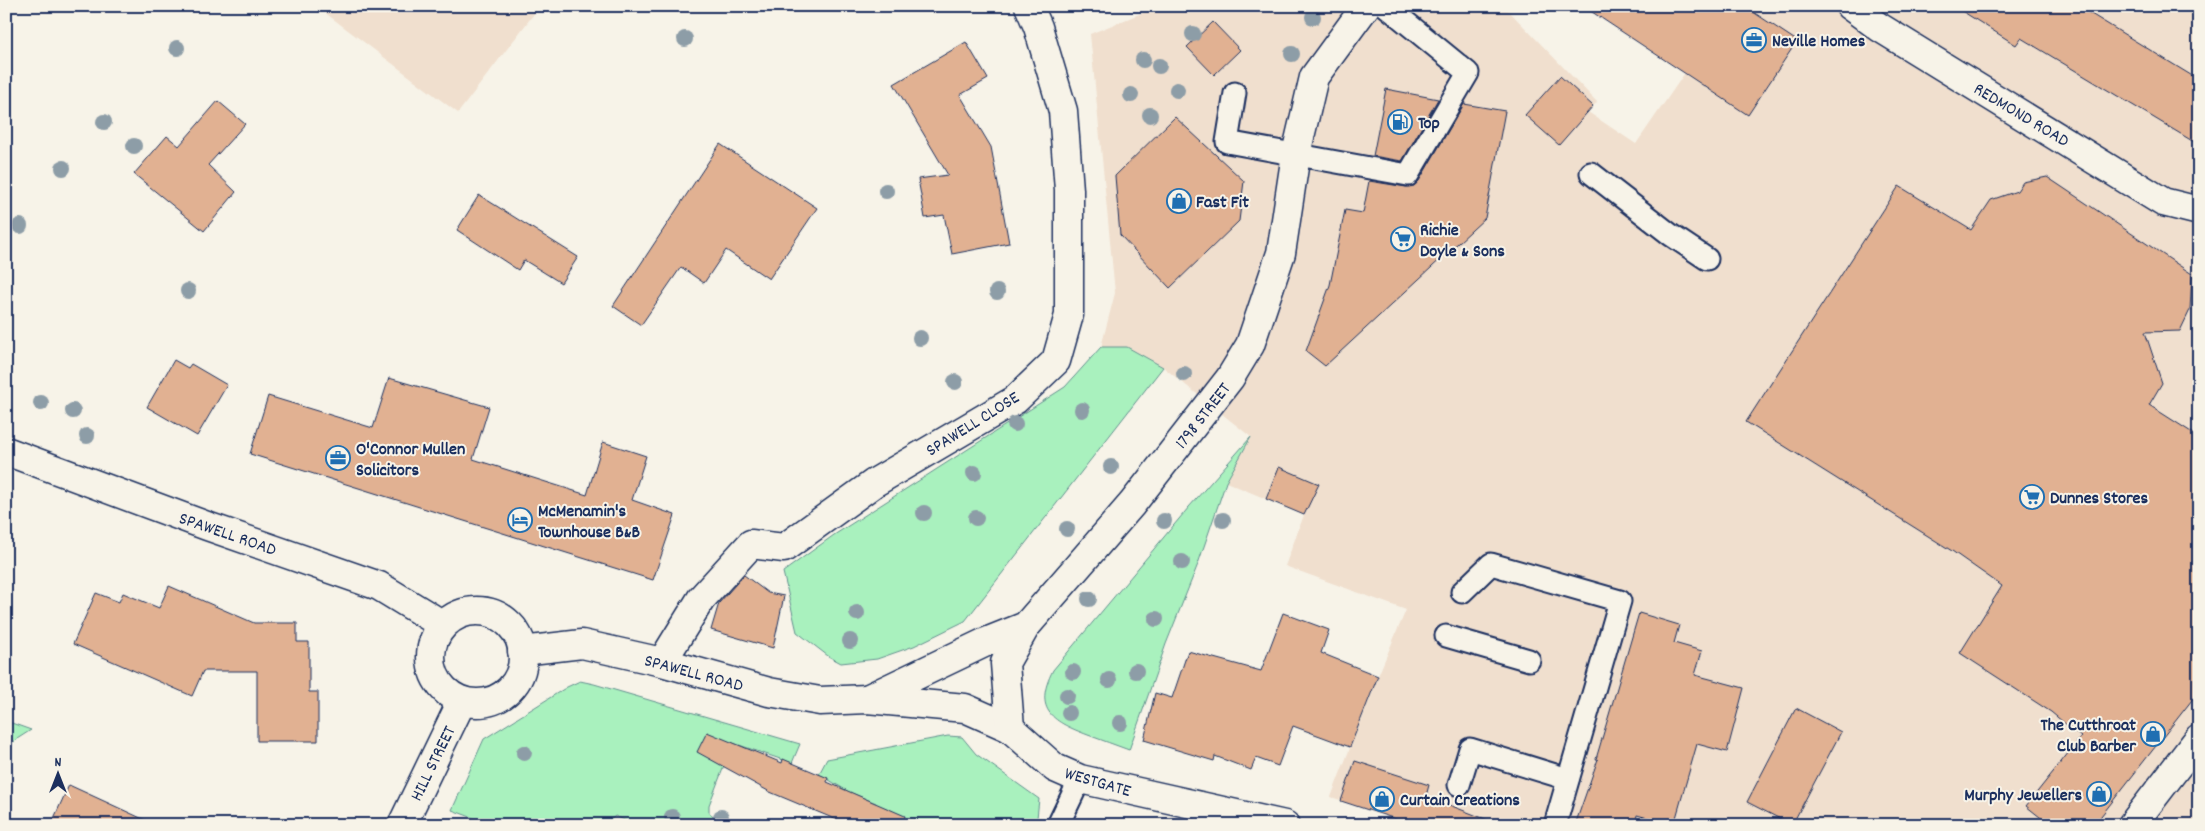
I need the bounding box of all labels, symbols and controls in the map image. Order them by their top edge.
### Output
office icon: Neville Homes [1741,27,1767,53]
place label: Neville Homes [1772,30,1866,55]
street label: REDMOND ROAD [1968,78,2073,155]
fuel station icon: Top [1387,109,1413,135]
place label: Top [1418,112,1440,137]
shop icon: Fast Fit [1166,188,1192,214]
place label: Fast Fit [1196,191,1249,216]
place label: Richie Doyle & Sons [1420,219,1505,265]
supermarket icon: Richie Doyle & Sons [1390,226,1416,252]
street label: 1798 STREET [1170,378,1238,455]
street label: SPAWELL CLOSE [922,386,1025,464]
place label: O'Connor Mullen Solicitors [356,438,465,484]
office icon: O'Connor Mullen Solicitors [325,445,351,471]
supermarket icon: Dunnes Stores [2019,484,2045,510]
place label: Dunnes Stores [2050,487,2148,512]
place label: McMenamin's Townhouse B&B [538,500,641,546]
street label: SPAWELL ROAD [175,507,279,564]
hotel icon: McMenamin's Townhouse B&B [507,507,533,533]
street label: SPAWELL ROAD [641,649,746,700]
place label: The Cutthroat Club Barber [2041,714,2136,760]
shop icon: The Cutthroat Club Barber [2140,721,2166,747]
street label: HILL STREET [405,722,463,806]
north arrow [32,748,82,798]
text: N [55,753,62,773]
street label: WESTGATE [1061,762,1133,805]
shop icon: Murphy Jewellers [2086,781,2112,807]
place label: Murphy Jewellers [1964,784,2082,809]
shop icon: Curtain Creations [1369,786,1395,812]
place label: Curtain Creations [1400,789,1520,814]

